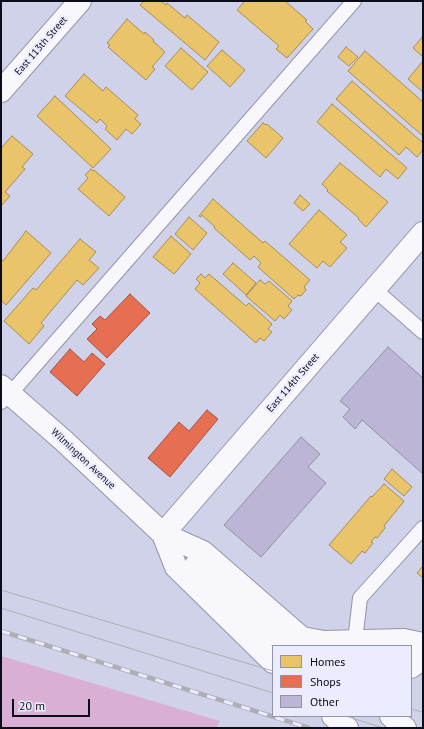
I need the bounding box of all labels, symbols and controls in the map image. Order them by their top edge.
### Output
street label: East 113th Street [12,14,70,78]
street label: East 114th Street [264,351,322,415]
street label: Wilmington Avenue [48,426,118,492]
legend [272,645,412,717]
text: Homes [310,654,345,669]
text: Shops [310,674,341,689]
scale bar [14,691,92,717]
text: Other [310,694,339,709]
text: 20 m [19,698,45,713]

